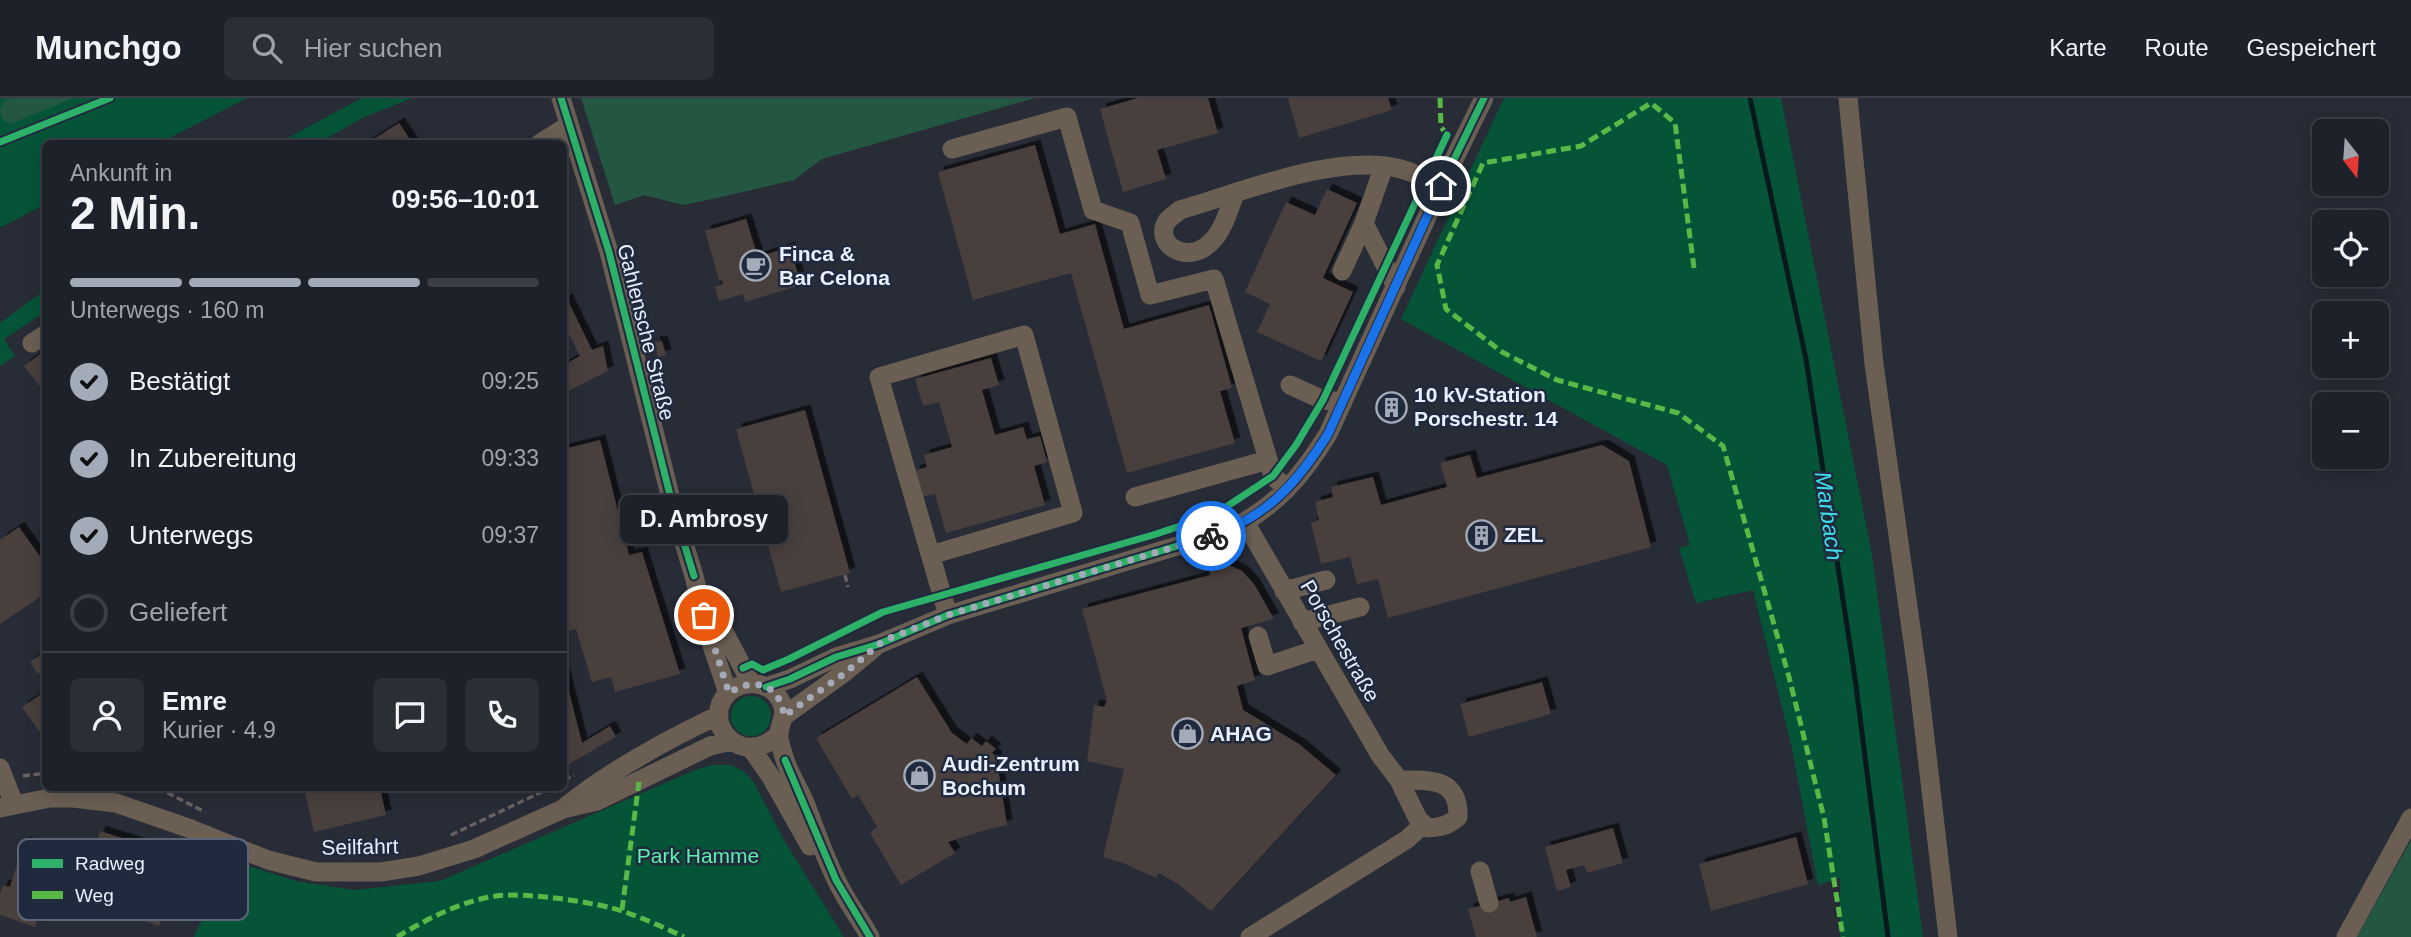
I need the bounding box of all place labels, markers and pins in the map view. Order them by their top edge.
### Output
pin [1411,156,1471,216]
place label: Finca & Bar Celona [779,242,890,289]
cafe icon: Finca & Bar Celona [739,249,773,283]
place label: 10 kV-Station Porschestr. 14 [1414,383,1558,430]
building icon: 10 kV-Station Porschestr. 14 [1374,390,1408,424]
callout: D. Ambrosy [620,496,788,545]
building icon: ZEL [1464,518,1498,552]
place label: ZEL [1504,523,1544,546]
pin [674,585,734,645]
shop icon: AHAG [1170,717,1204,751]
place label: AHAG [1210,722,1272,745]
place label: Audi-Zentrum Bochum [942,752,1080,799]
shop icon: Audi-Zentrum Bochum [902,759,936,793]

